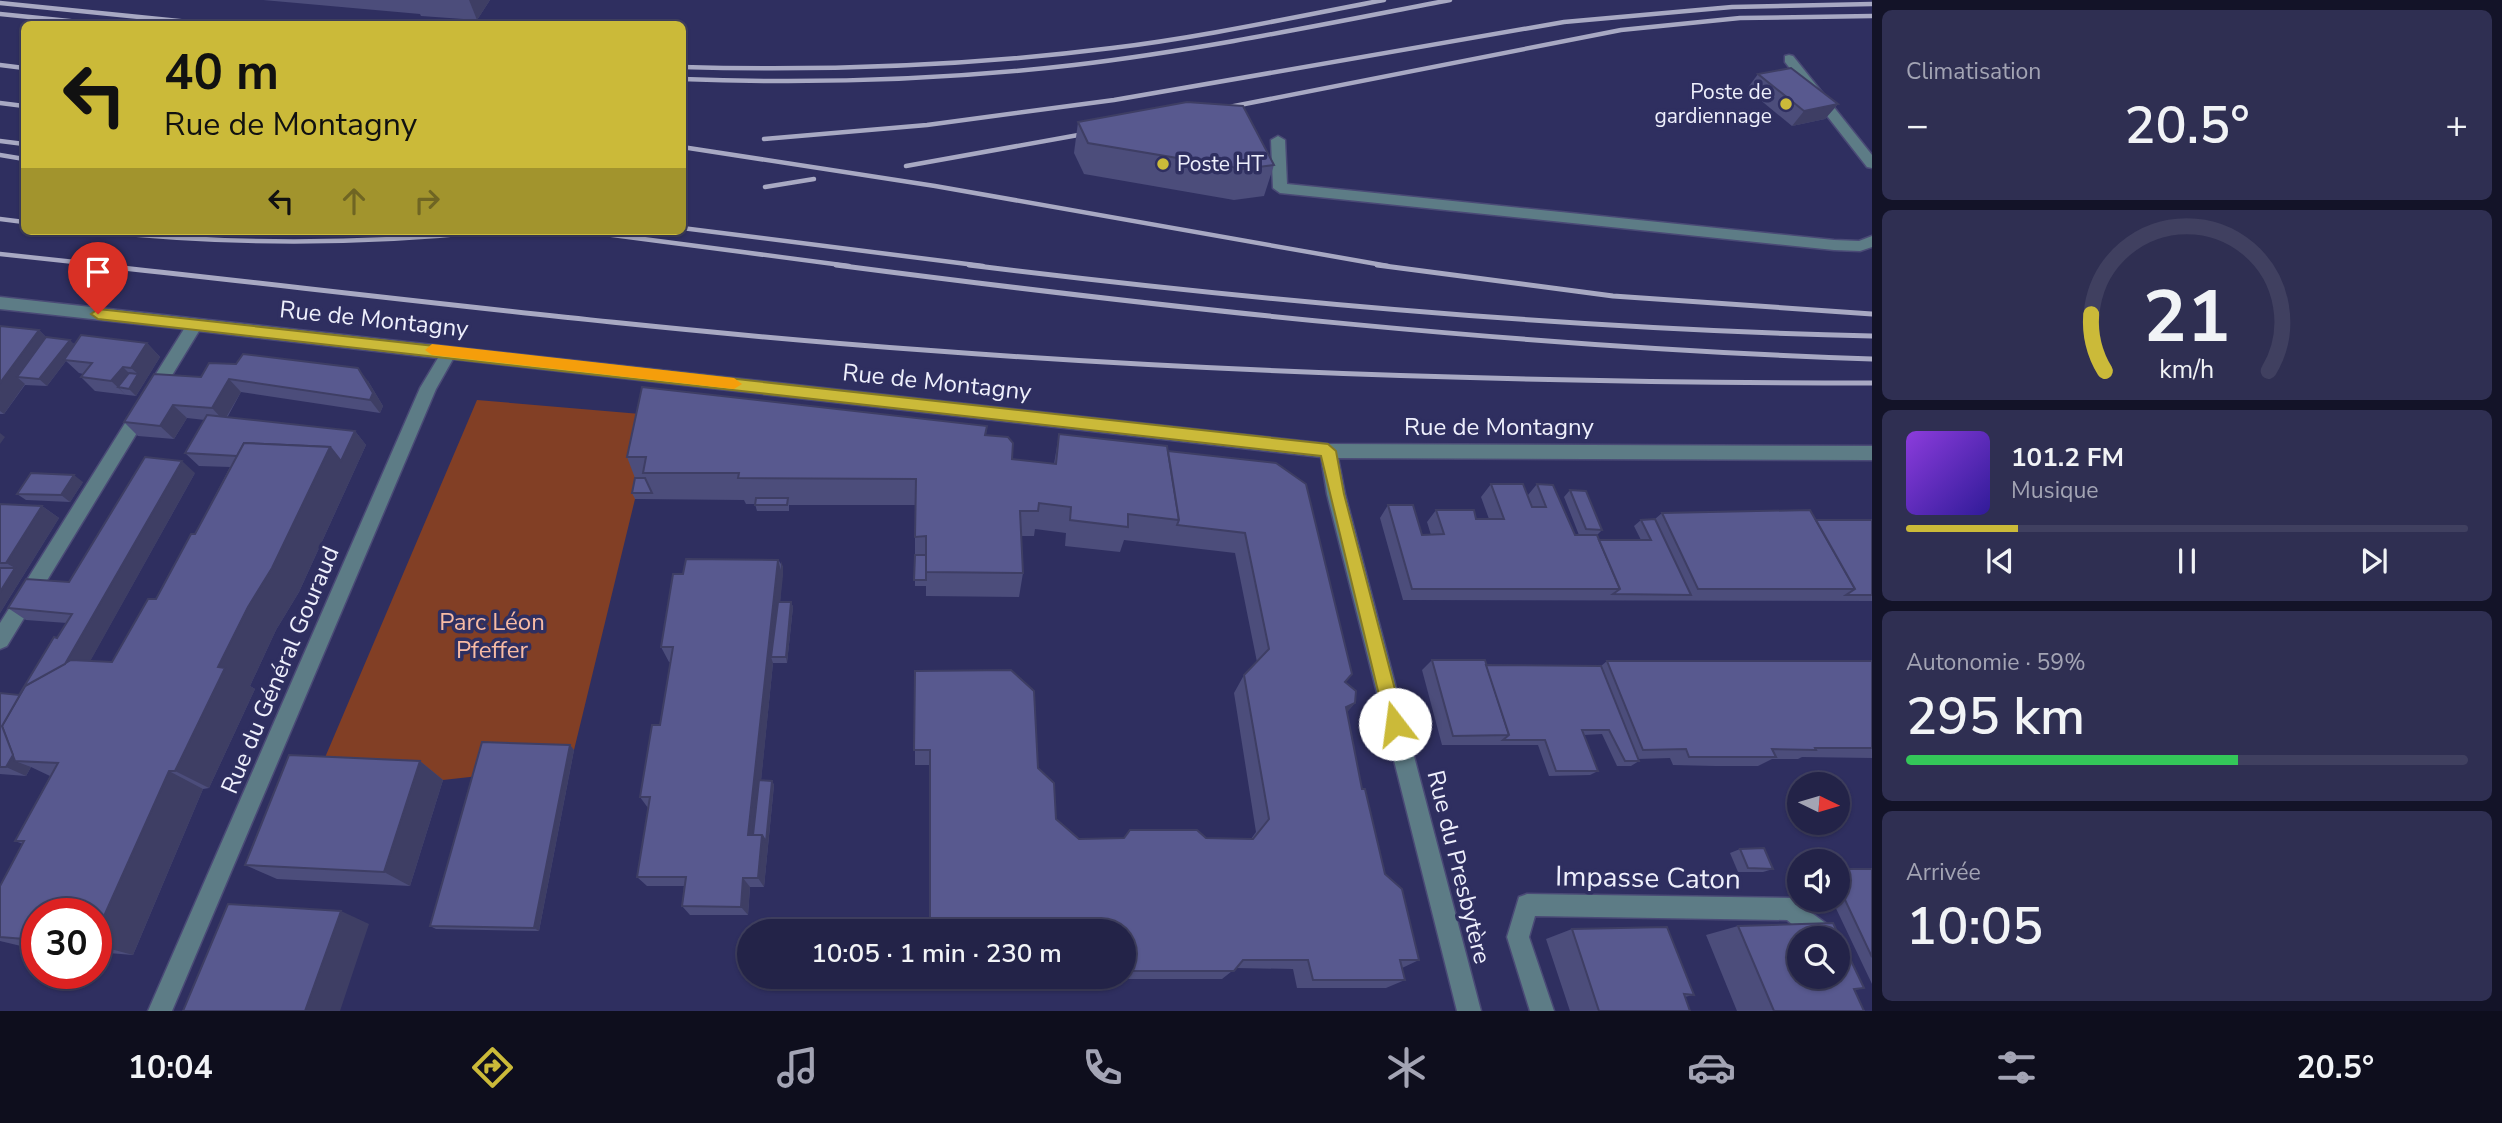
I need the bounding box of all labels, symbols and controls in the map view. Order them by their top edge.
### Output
text: 40 m [164,39,279,106]
icon: left [49,49,140,140]
text: Climatisation [1906,56,2041,87]
place label: Poste de gardiennage [1654,78,1772,130]
text: 20.5° [2124,90,2250,161]
marker: Poste de gardiennage [1778,96,1794,112]
text: − [1906,100,1929,151]
text: + [2445,100,2468,151]
text: Rue de Montagny [164,103,417,146]
place label: Poste HT [1177,150,1264,178]
marker: Poste HT [1155,156,1171,172]
icon: left [262,182,300,220]
icon: ahead [335,182,373,220]
icon: right [408,182,446,220]
pin [68,242,128,314]
icon: arrive [79,253,117,291]
text: 21 [2143,268,2231,368]
street label: Rue de Montagny [278,293,471,345]
text: km/h [2159,353,2215,387]
street label: Rue de Montagny [841,356,1034,408]
street label: Rue de Montagny [1404,411,1595,443]
text: 101.2 FM [2011,440,2124,475]
text: Musique [2011,475,2099,506]
street label: Rue du Général Gouraud [213,541,347,799]
icon: previous [1981,542,2019,580]
icon: pause [2168,542,2206,580]
icon: next [2355,542,2393,580]
park label: Parc Léon Pfeffer [439,606,545,666]
text: Autonomie · 59% [1906,647,2086,678]
text: 295 km [1906,681,2085,752]
position arrow [1358,687,1432,761]
street label: Rue du Presbytère [1419,767,1499,967]
north arrow [1787,772,1850,835]
map controls [1787,772,1850,989]
button: sound [1787,849,1850,912]
street label: Impasse Caton [1555,857,1741,899]
text: Arrivée [1906,857,1981,888]
text: 10:05 [1906,891,2043,962]
speed limit sign: 30 [21,898,112,989]
button: search [1787,926,1850,989]
text: 10:05 · 1 min · 230 m [811,936,1062,971]
icon: directions [468,1043,517,1092]
icon: music [773,1043,822,1092]
icon: phone [1078,1043,1127,1092]
icon: climate [1382,1043,1431,1092]
icon: car [1687,1043,1736,1092]
icon: filters [1992,1043,2041,1092]
text: 10:04 [128,1046,213,1089]
text: 20.5° [2296,1046,2374,1089]

